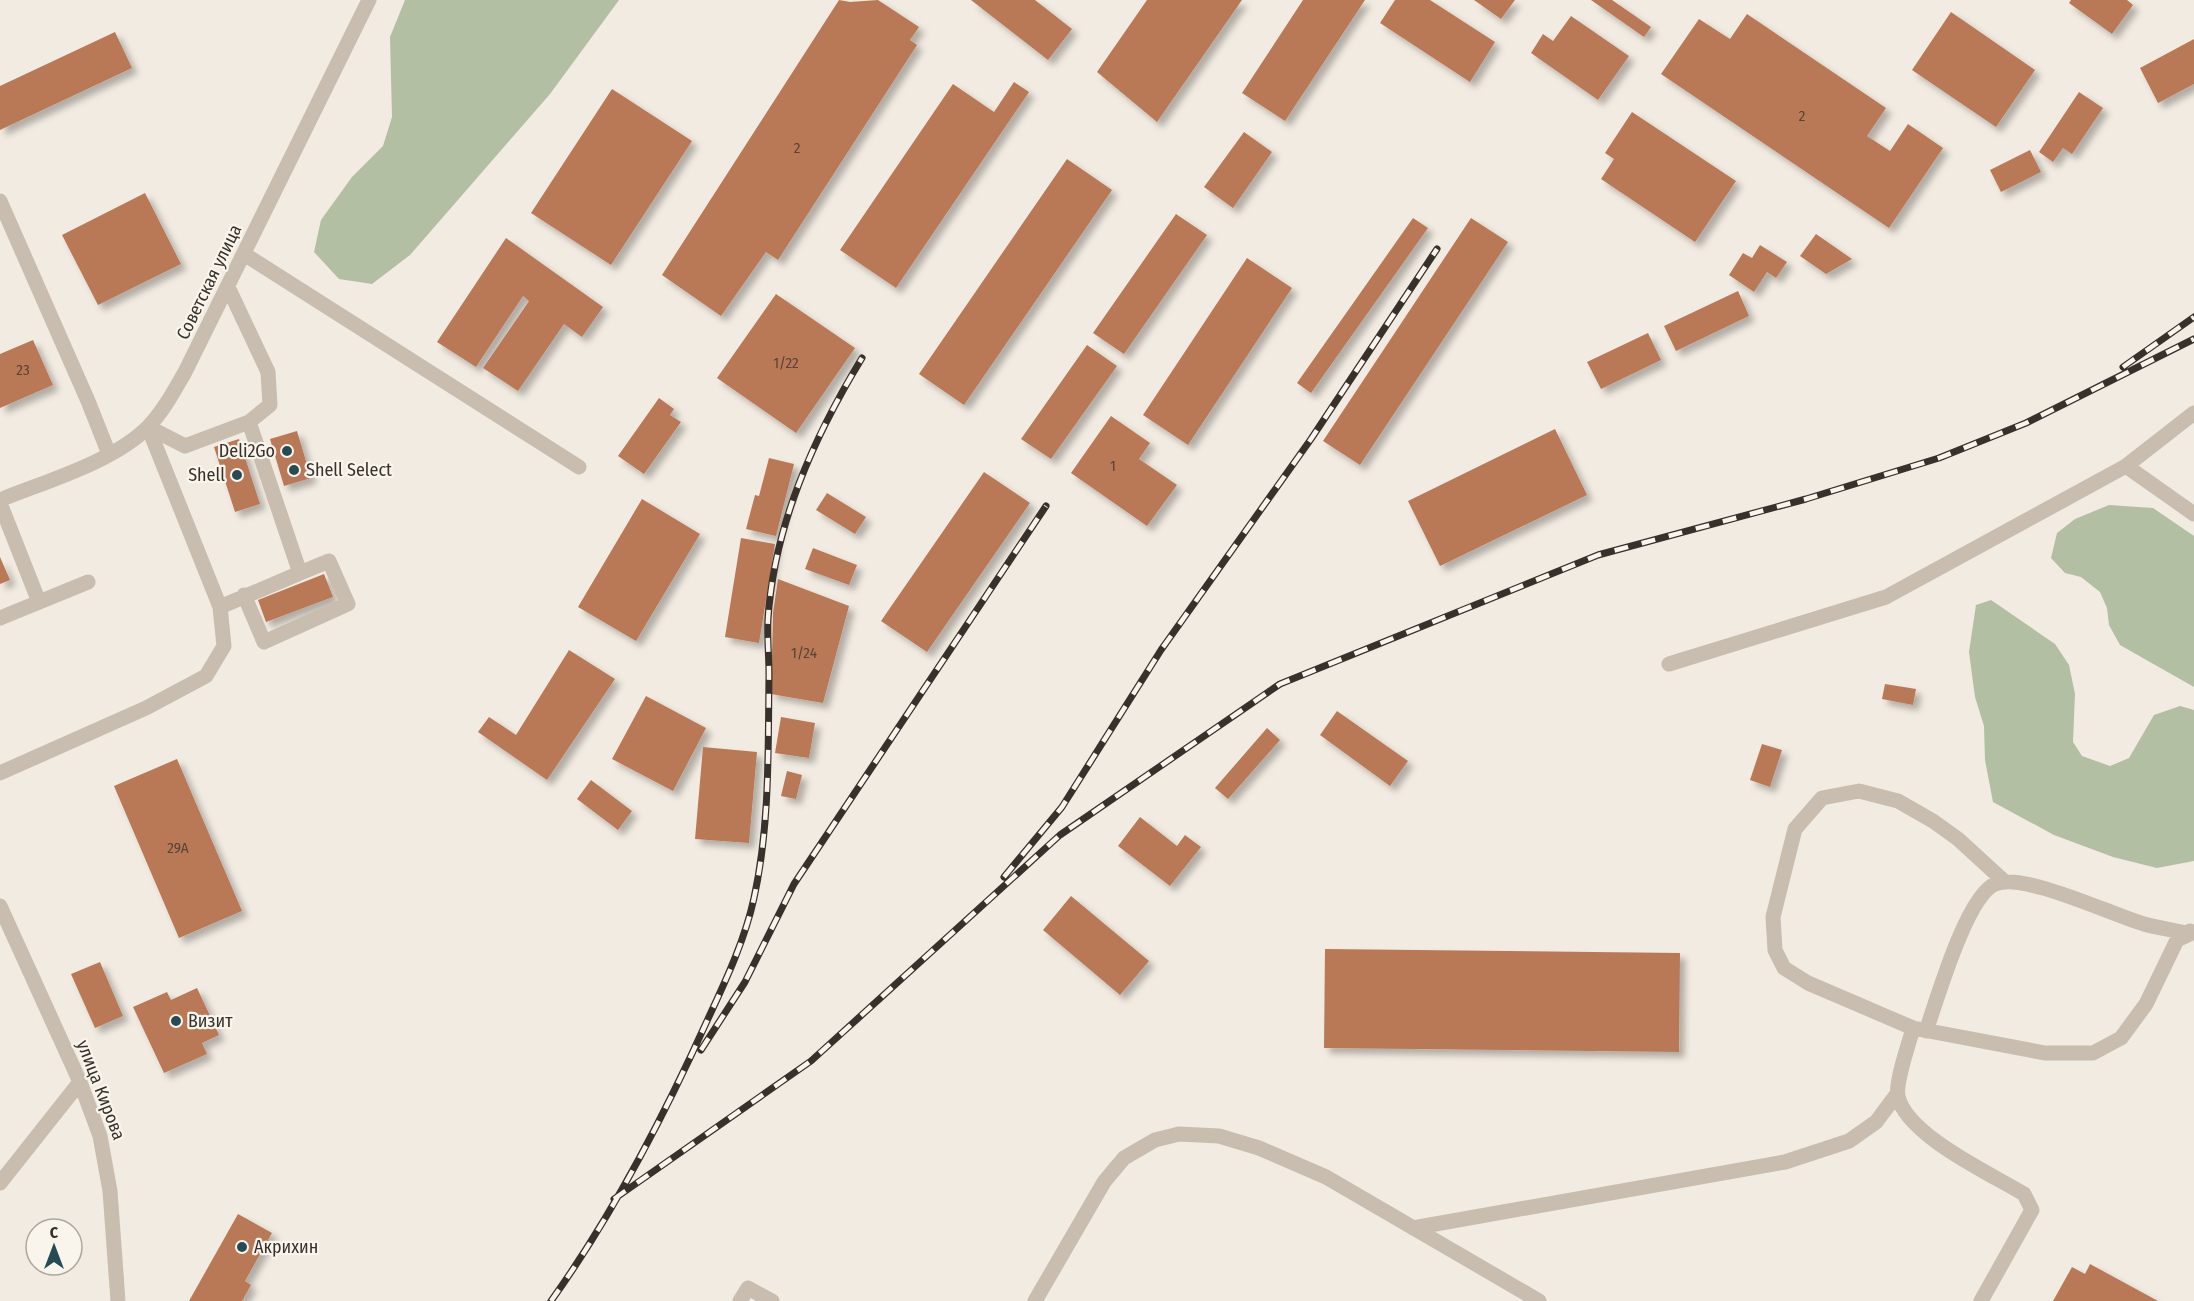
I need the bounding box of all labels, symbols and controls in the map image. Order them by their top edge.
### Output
house number: 2 [1799,107,1806,125]
house number: 2 [794,139,801,157]
street label: Советская улица [172,221,246,343]
house number: 1/22 [773,354,799,372]
house number: 23 [16,361,30,379]
place label: Deli2Go [219,440,275,462]
marker: Deli2Go [280,444,294,458]
house number: 1 [1110,457,1116,475]
place label: Shell Select [306,459,392,481]
marker: Shell Select [287,463,301,477]
place label: Shell [188,464,225,486]
marker: Shell [230,468,244,482]
house number: 1/24 [791,644,817,662]
house number: 29А [167,839,189,857]
place label: Визит [188,1010,233,1032]
marker: Визит [169,1014,183,1028]
street label: улица Кирова [72,1037,130,1143]
north arrow [24,1217,84,1277]
text: С [50,1223,59,1242]
place label: Акрихин [254,1236,318,1258]
marker: Акрихин [235,1240,249,1254]

